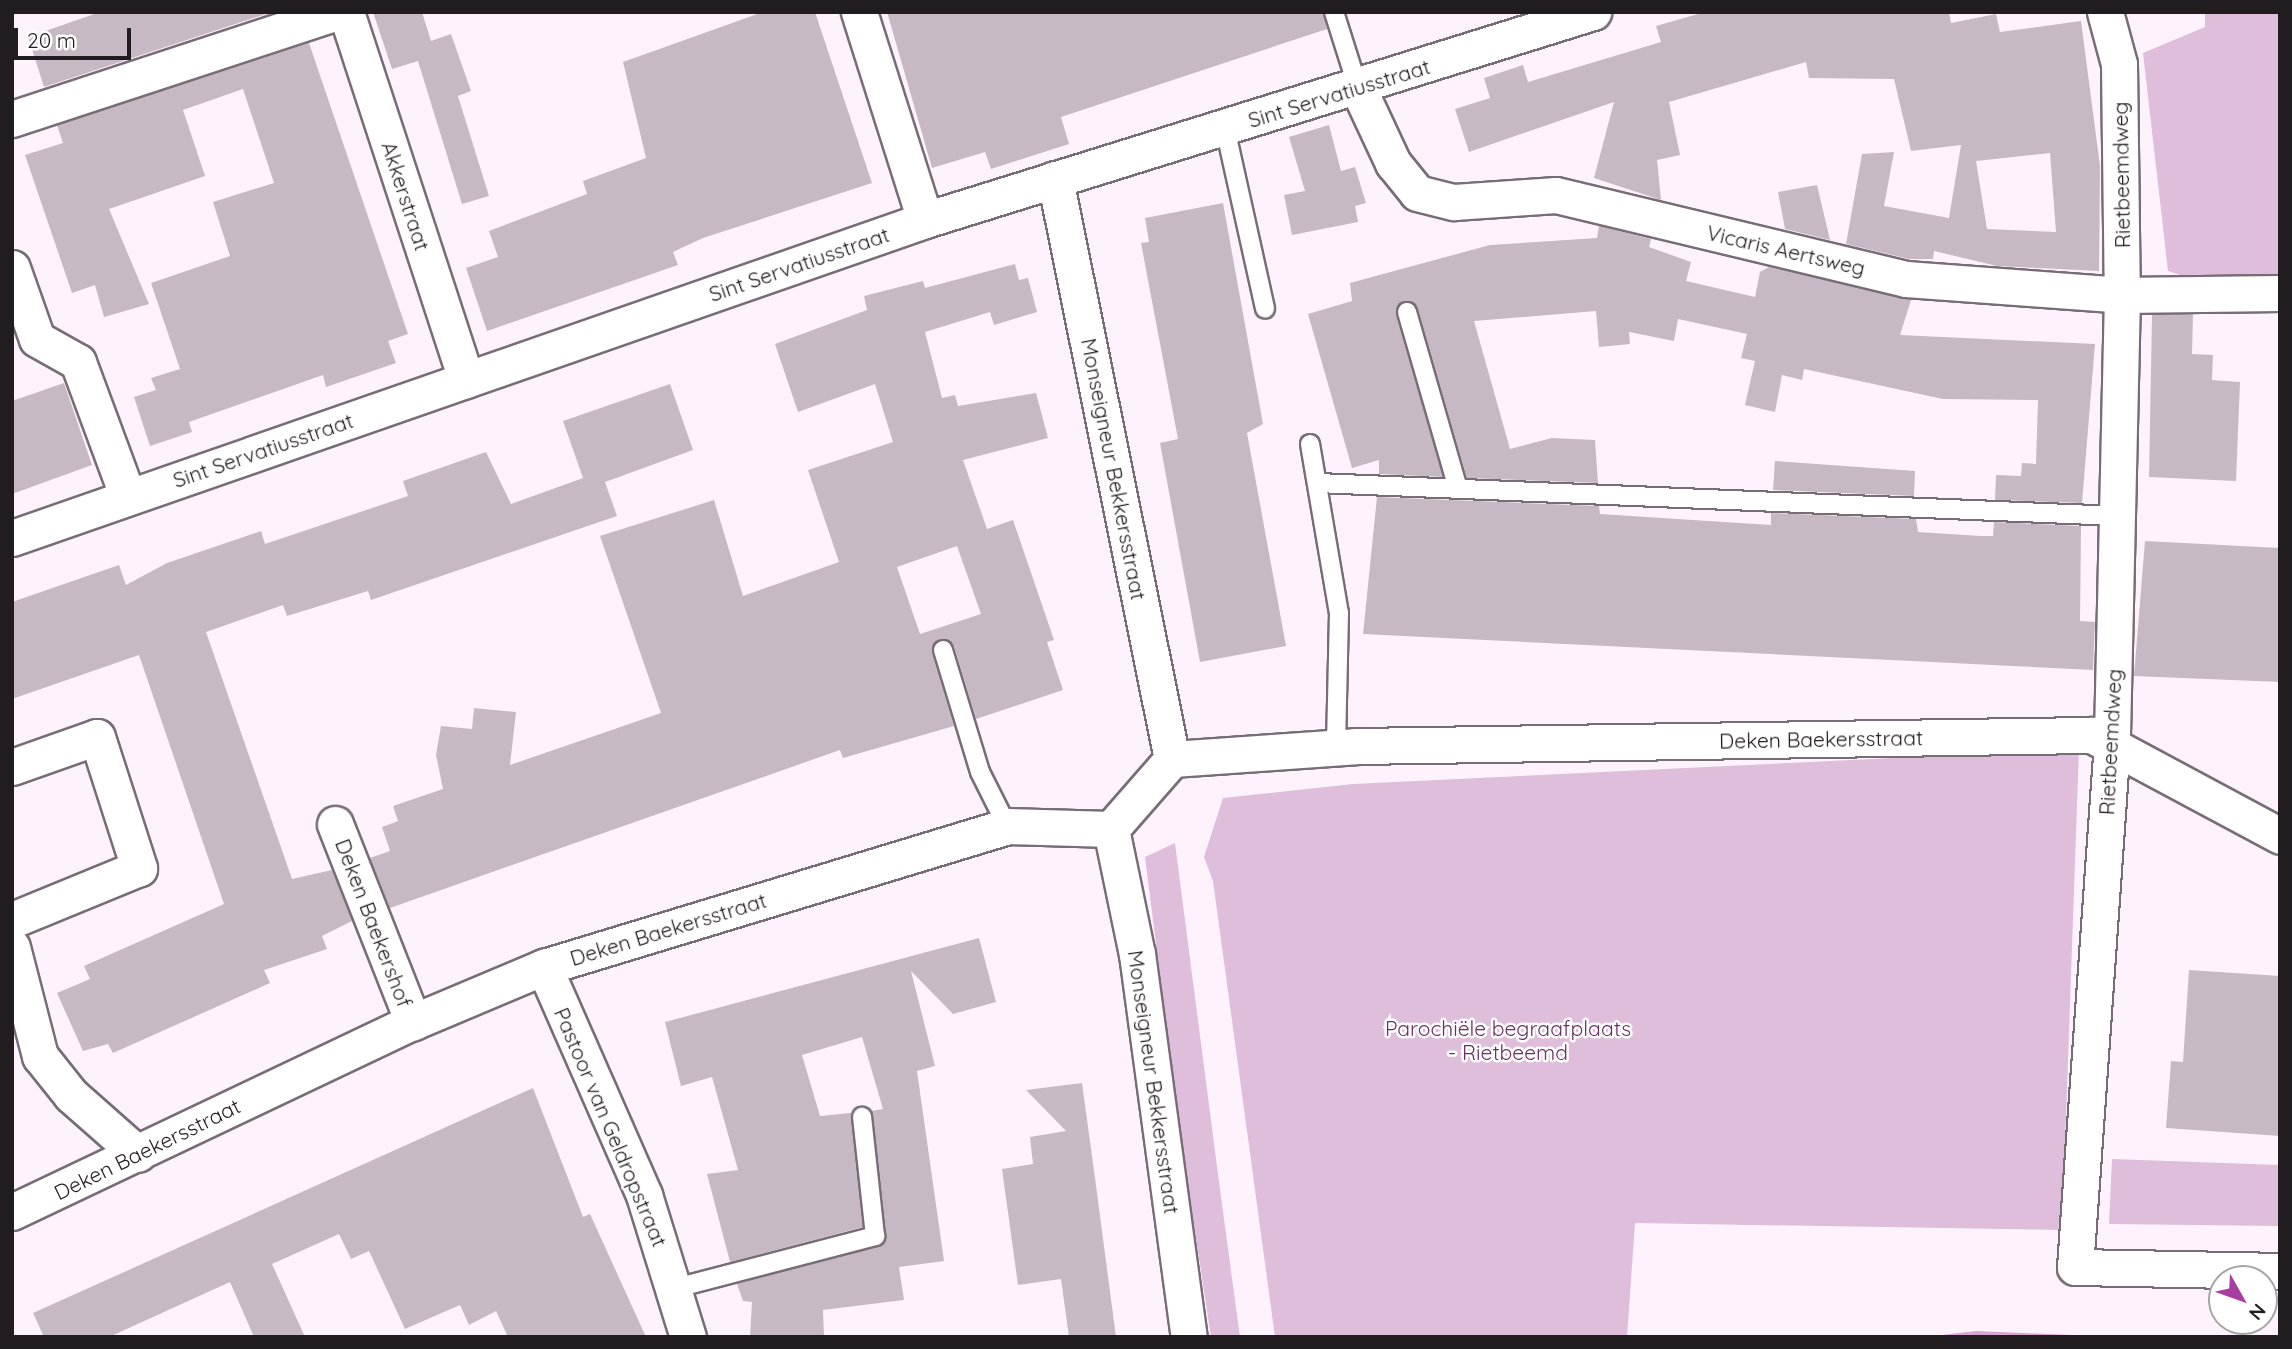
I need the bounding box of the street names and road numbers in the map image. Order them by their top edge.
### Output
street label: Sint Servatiusstraat [1245,53,1433,133]
street label: Rietbeemdweg [2107,102,2135,248]
street label: Akkerstraat [377,138,435,254]
street label: Vicaris Aertsweg [1704,220,1868,280]
street label: Sint Servatiusstraat [706,221,892,307]
street label: Monseigneur Bekkersstraat [1076,336,1152,602]
street label: Sint Servatiusstraat [170,407,356,493]
street label: Rietbeemdweg [2094,668,2126,816]
street label: Deken Baekersstraat [1719,725,1923,753]
street label: Deken Baekershof [330,835,418,1011]
street label: Deken Baekersstraat [567,887,769,971]
street label: Monseigneur Bekkersstraat [1123,949,1185,1215]
street label: Pastoor van Geldropstraat [549,1004,673,1250]
street label: Deken Baekersstraat [50,1093,244,1205]

